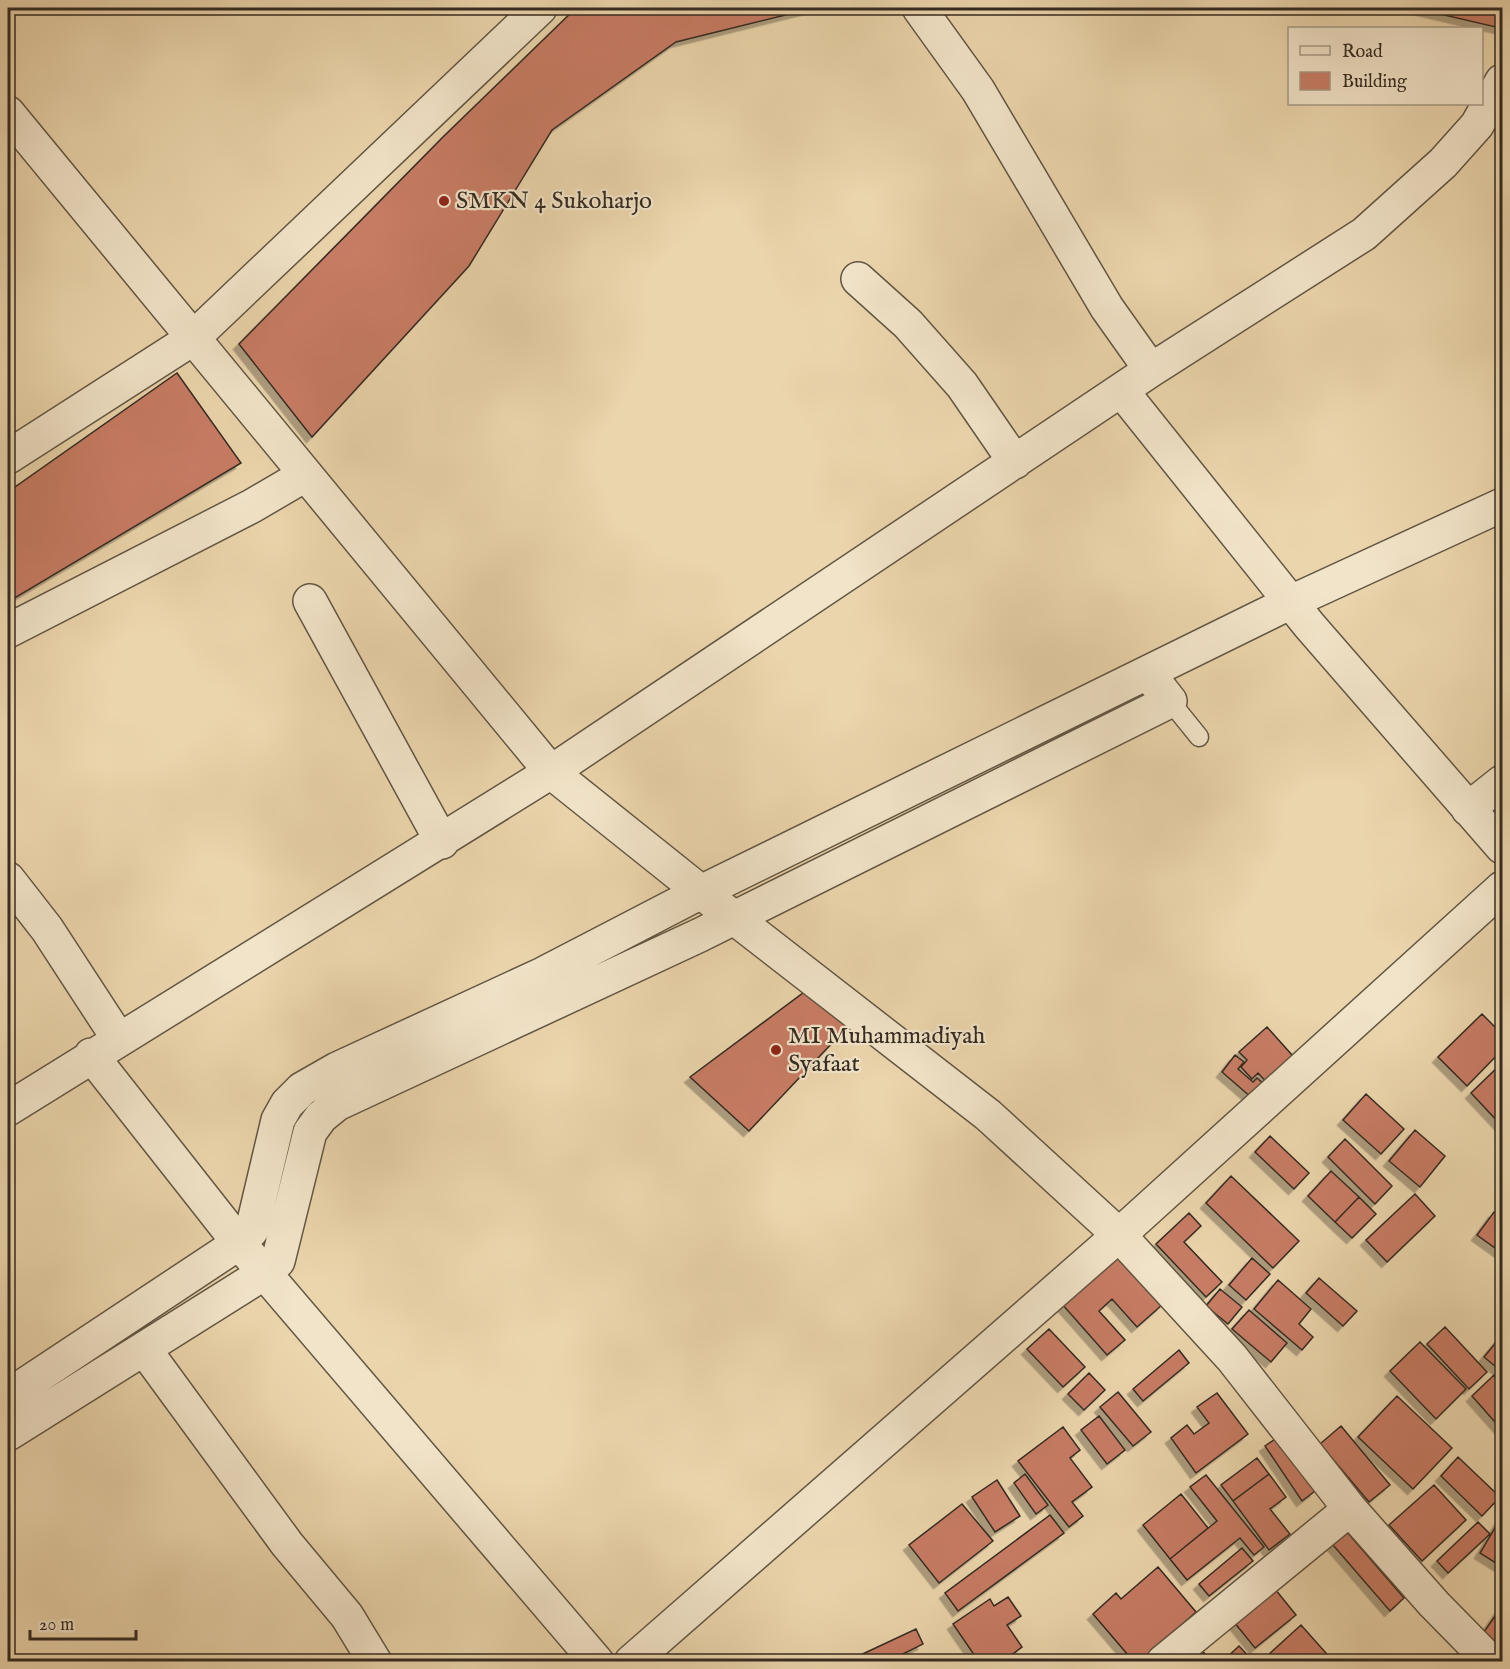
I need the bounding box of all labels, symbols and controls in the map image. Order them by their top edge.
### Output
legend [1288,27,1483,105]
text: Road [1342,41,1383,64]
text: Building [1342,71,1407,94]
place label: SMKN 4 Sukoharjo [456,186,652,217]
marker: SMKN 4 Sukoharjo [437,194,451,208]
place label: MI Muhammadiyah Syafaat [788,1021,986,1080]
marker: MI Muhammadiyah Syafaat [769,1043,783,1057]
scale bar [30,1603,136,1641]
text: 20 m [39,1614,74,1637]

